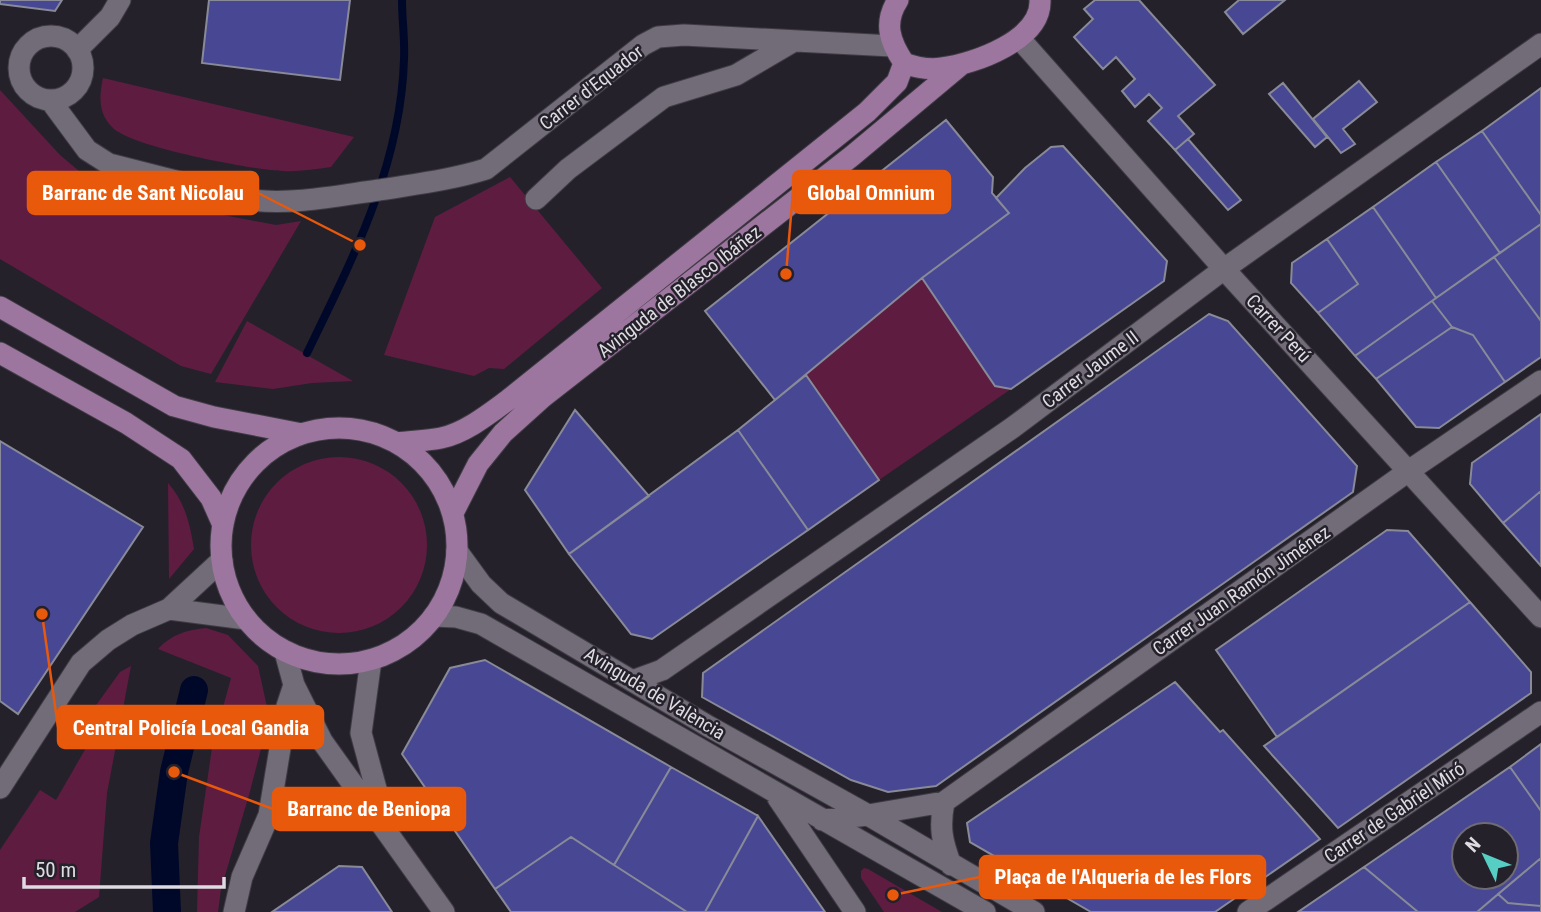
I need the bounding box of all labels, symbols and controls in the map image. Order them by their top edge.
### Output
street label: Carrer d'Equador [535,40,648,135]
callout: Global Omnium [793,171,950,213]
callout: Barranc de Sant Nicolau [28,172,258,214]
text: Barranc de Sant Nicolau [42,181,244,205]
text: Global Omnium [807,181,935,205]
street label: Avinguda de Blasco Ibáñez [593,220,766,362]
street label: Carrer Perú [1241,290,1316,367]
street label: Carrer Jaume II [1038,326,1143,413]
street label: Carrer Juan Ramón Jiménez [1148,520,1334,660]
street label: Avinguda de València [580,642,729,745]
callout: Central Policía Local Gandia [58,706,323,748]
text: Central Policía Local Gandia [73,716,309,740]
street label: Carrer de Gabriel Miró [1320,757,1469,868]
callout: Barranc de Beniopa [273,788,465,830]
text: Barranc de Beniopa [287,797,451,821]
north arrow [1450,821,1520,891]
text: N [1461,833,1485,857]
scale bar [24,846,224,890]
callout: Plaça de l'Alqueria de les Flors [980,856,1265,898]
text: 50 m [35,858,76,882]
text: Plaça de l'Alqueria de les Flors [994,865,1252,889]

